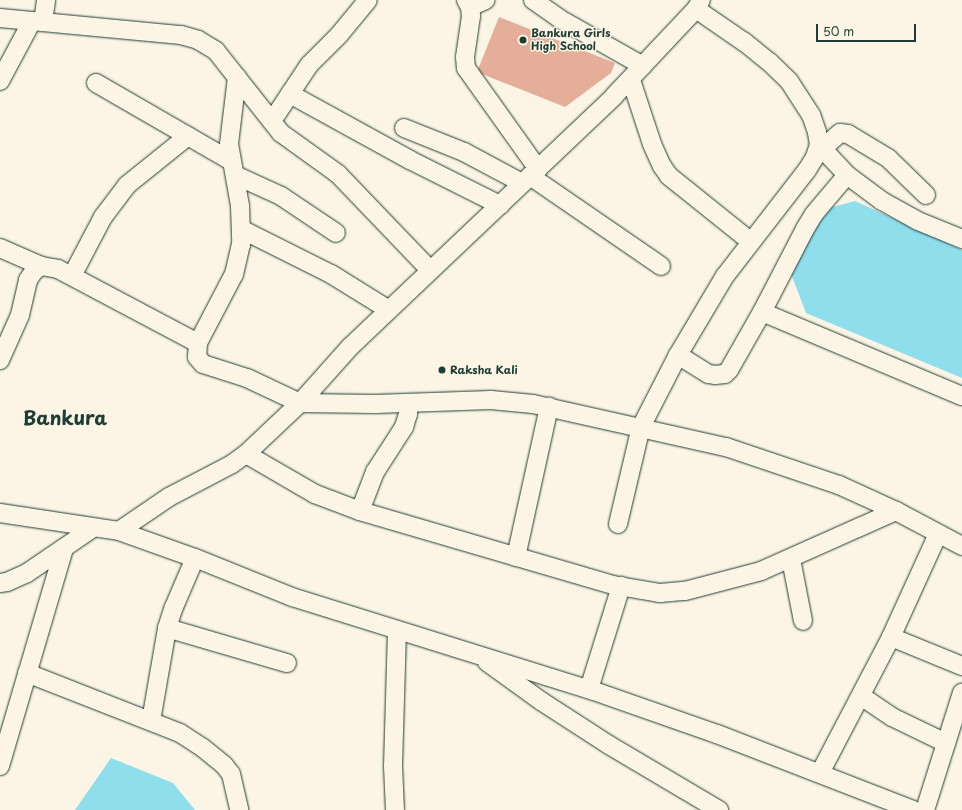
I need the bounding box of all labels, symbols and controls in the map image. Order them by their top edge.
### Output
scale bar [818,16,918,42]
text: 50 m [823,22,854,40]
place label: Bankura Girls High School [531,27,610,53]
marker: Bankura Girls High School [518,35,528,45]
place label: Raksha Kali [450,363,517,377]
marker: Raksha Kali [437,365,447,375]
district label: Bankura [23,407,107,429]

